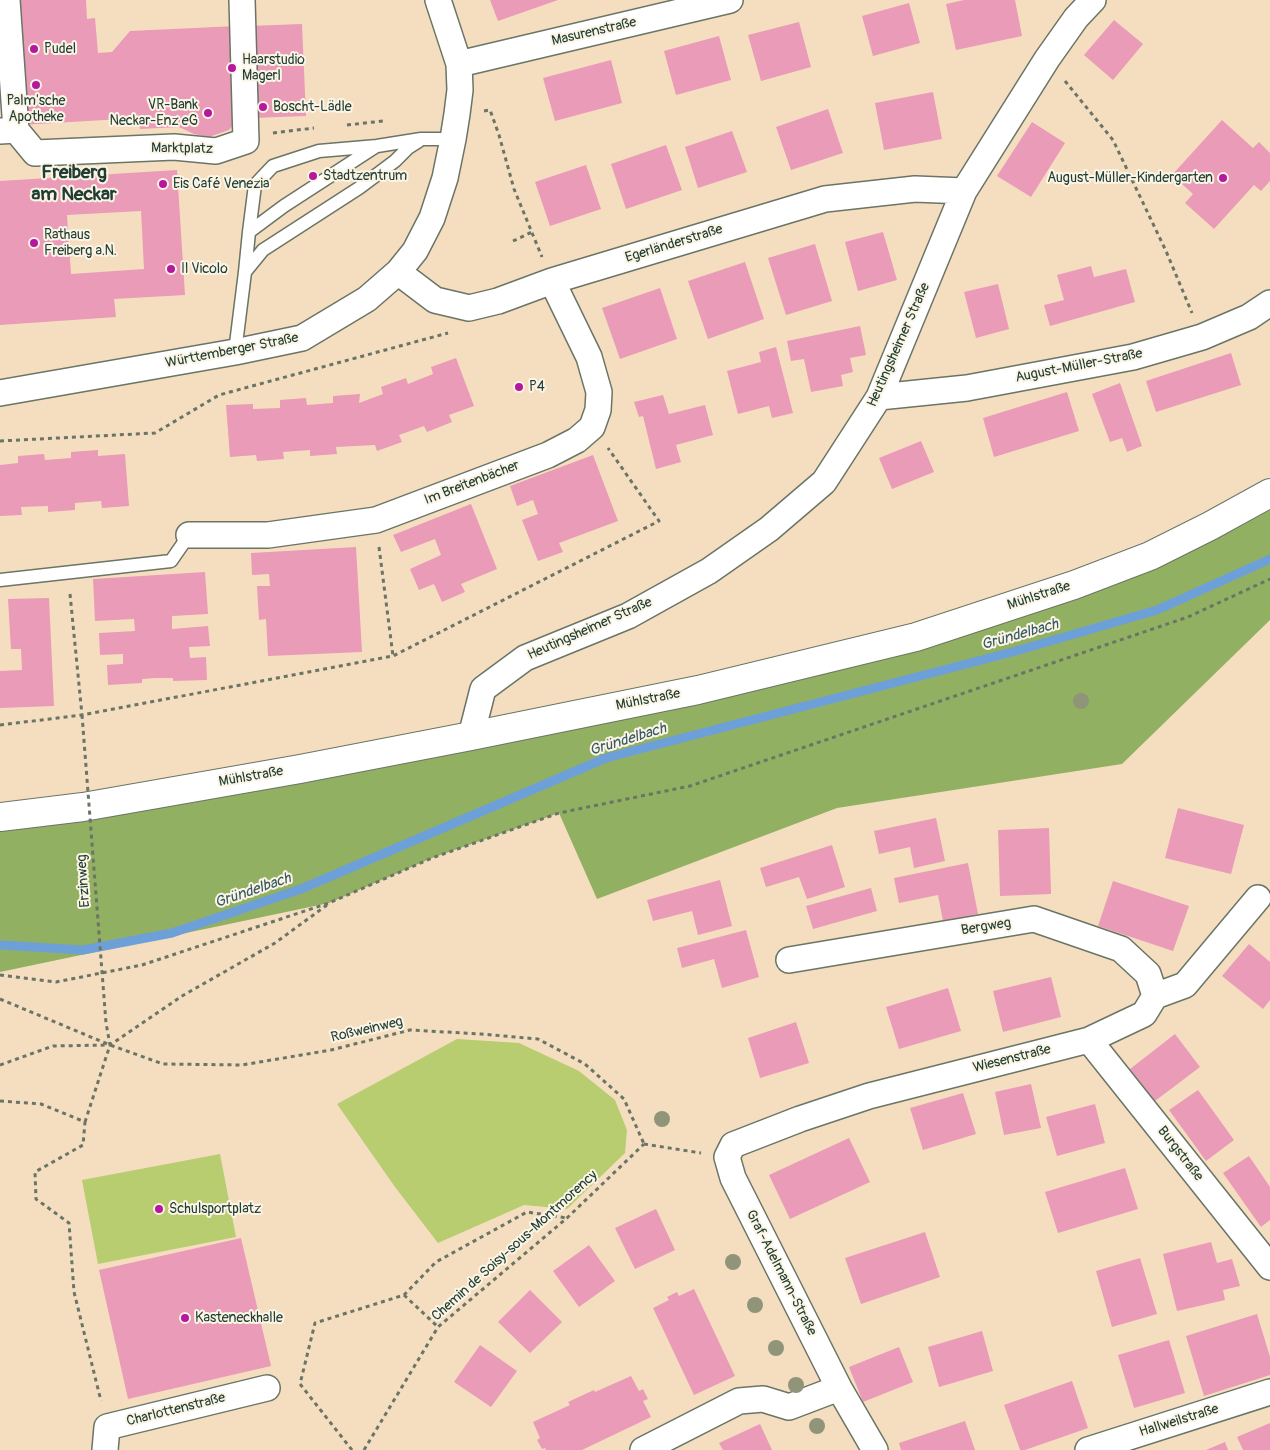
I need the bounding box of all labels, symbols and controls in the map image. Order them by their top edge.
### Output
street label: Masurenstraße [550,14,638,50]
place label: Pudel [44,41,76,57]
marker: Pudel [28,43,40,55]
place label: Haarstudio Magerl [242,52,305,84]
marker: Haarstudio Magerl [226,62,238,74]
marker: Palm'sche Apotheke [30,79,42,91]
place label: Palm'sche Apotheke [6,93,66,125]
place label: VR-Bank Neckar-Enz eG [109,97,198,130]
place label: Boscht-Lädle [273,99,352,115]
marker: Boscht-Lädle [257,101,269,113]
marker: VR-Bank Neckar-Enz eG [202,107,214,119]
street label: Marktplatz [151,140,213,158]
district label: Freiberg am Neckar [31,162,117,206]
place label: Stadtzentrum [323,168,407,184]
marker: Stadtzentrum [307,170,319,182]
place label: August-Müller-Kindergarten [1047,170,1213,186]
marker: August-Müller-Kindergarten [1217,172,1229,184]
place label: Eis Café Venezia [173,176,270,192]
marker: Eis Café Venezia [157,178,169,190]
street label: Egerländerstraße [623,221,725,267]
place label: Rathaus Freiberg a.N. [44,227,117,260]
marker: Rathaus Freiberg a.N. [28,237,40,249]
place label: Il Vicolo [181,261,228,277]
marker: Il Vicolo [165,263,177,275]
street label: Heutingsheimer Straße [864,280,934,410]
street label: Württemberger Straße [164,330,300,372]
street label: August-Müller-Straße [1014,345,1144,387]
place label: P4 [529,379,545,395]
marker: P4 [513,381,525,393]
street label: Im Breitenbächer [422,457,522,509]
street label: Mühlstraße [1005,578,1073,614]
street label: Heutingsheimer Straße [525,594,655,664]
water label: Gründelbach [980,615,1060,655]
street label: Mühlstraße [614,686,682,714]
water label: Gründelbach [588,720,668,760]
street label: Mühlstraße [217,763,285,791]
street label: Erzinweg [74,854,94,908]
water label: Gründelbach [213,870,293,912]
street label: Bergweg [960,915,1012,939]
street label: Roßweinweg [329,1014,405,1046]
street label: Wiesenstraße [971,1041,1053,1077]
street label: Burgstraße [1153,1123,1207,1185]
street label: Chemin de Soisy-sous-Montmorency [429,1167,601,1325]
place label: Schulsportplatz [169,1201,261,1217]
marker: Schulsportplatz [153,1203,165,1215]
street label: Graf-Adelmann-Straße [742,1207,820,1339]
place label: Kasteneckhalle [195,1310,283,1326]
marker: Kasteneckhalle [179,1312,191,1324]
street label: Charlottenstraße [125,1390,227,1430]
street label: Hallweilstraße [1137,1401,1221,1441]

